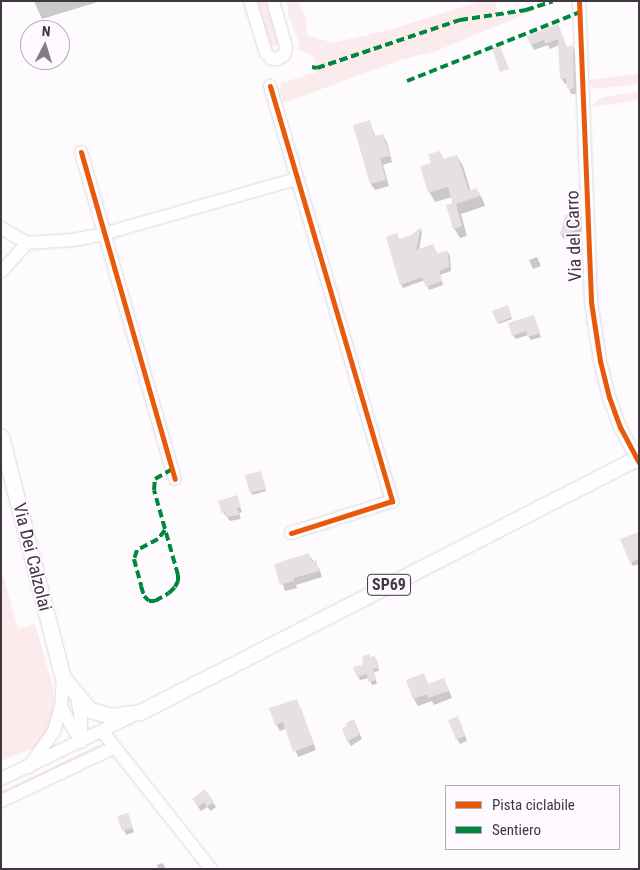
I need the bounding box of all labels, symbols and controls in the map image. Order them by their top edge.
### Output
north arrow [20,20,70,70]
text: N [41,23,51,39]
street label: Via del Carro [562,190,586,282]
street label: Via Dei Calzolai [8,501,56,613]
road number: SP69 [366,572,412,598]
legend [445,785,620,850]
text: Pista ciclabile [492,796,575,814]
text: Sentiero [492,821,541,839]

